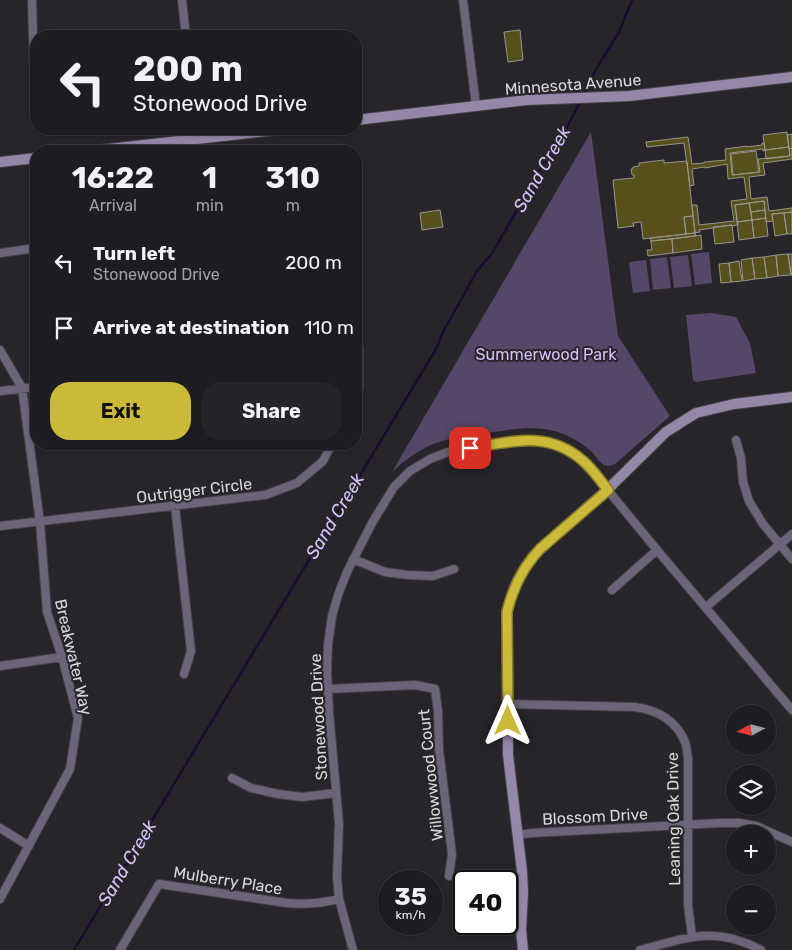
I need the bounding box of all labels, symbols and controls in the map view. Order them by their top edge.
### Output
text: 200 m [133,48,243,90]
icon: left [50,50,115,115]
street label: Minnesota Avenue [504,70,642,99]
text: Stonewood Drive [133,90,307,117]
water label: Sand Creek [508,121,576,216]
text: 16:22 [72,160,154,196]
text: 1 [202,160,217,196]
text: 310 [265,160,320,196]
text: Arrival [89,196,137,215]
text: min [196,196,224,215]
text: m [286,196,300,215]
text: Turn left [93,242,175,265]
icon: left [50,249,78,277]
text: 200 m [285,251,342,274]
text: Stonewood Drive [93,265,220,284]
icon: arrive [50,314,78,342]
text: Arrive at destination [93,316,289,339]
text: 110 m [304,316,354,339]
park label: Summerwood Park [476,345,617,364]
button: Exit [50,382,191,440]
button: Share [201,382,342,440]
pin [449,427,491,469]
icon: arrive [456,434,484,462]
water label: Sand Creek [301,469,369,563]
street label: Outrigger Circle [135,474,253,507]
street label: Breakwater Way [51,597,96,717]
street label: Stonewood Drive [306,653,331,781]
position arrow [481,694,533,746]
north arrow [726,705,776,755]
map controls [726,705,776,935]
street label: Willowwood Court [414,708,447,842]
street label: Leaning Oak Drive [663,752,684,886]
button: layers [726,765,776,815]
street label: Blossom Drive [542,804,648,829]
water label: Sand Creek [93,816,161,910]
button: + [726,825,776,875]
street label: Mulberry Place [172,863,284,898]
speed limit sign: 40 [453,870,518,935]
text: 35 [394,882,427,911]
button: − [726,885,776,935]
text: km/h [396,908,425,922]

